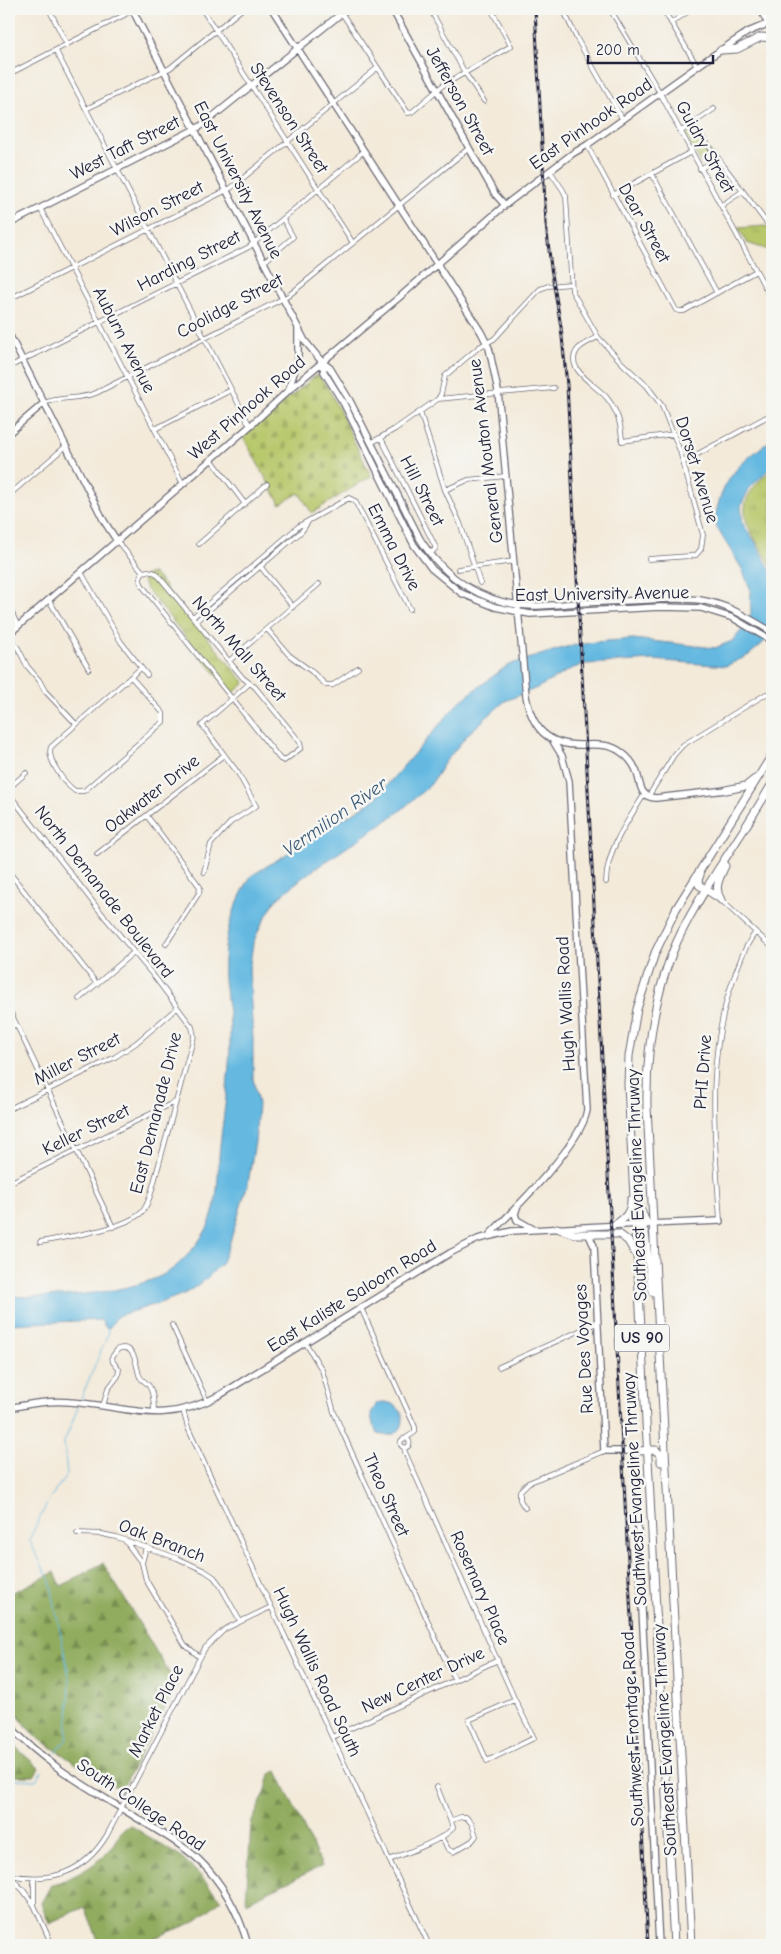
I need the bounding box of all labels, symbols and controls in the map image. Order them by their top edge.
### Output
scale bar [588,32,714,64]
text: 200 m [596,41,640,59]
street label: Jefferson Street [421,43,499,160]
street label: Stevenson Street [245,59,333,178]
street label: East Pinhook Road [526,74,656,174]
street label: Guidry Street [671,97,739,197]
street label: East University Avenue [189,98,287,262]
street label: West Taft Street [67,111,184,185]
street label: Wilson Street [107,176,208,241]
street label: Dear Street [614,179,675,267]
street label: Harding Street [134,226,245,296]
street label: Coolidge Street [173,269,287,343]
street label: Auburn Avenue [88,283,160,397]
street label: West Pinhook Road [184,351,310,465]
street label: General Mouton Avenue [464,358,508,544]
street label: Dorset Avenue [671,414,723,526]
street label: Hill Street [395,452,449,530]
street label: Emma Drive [363,500,425,594]
street label: East University Avenue [515,582,689,606]
street label: North Mall Street [188,592,291,707]
street label: Oakwater Drive [100,750,204,838]
water label: Vermilion River [278,772,393,861]
street label: North Demanade Boulevard [30,802,178,982]
street label: Hugh Wallis Road [552,936,580,1072]
street label: Miller Street [30,1028,125,1090]
street label: East Demanade Drive [126,1030,186,1196]
street label: PHI Drive [690,1034,716,1110]
street label: Southeast Evangeline Thruway [622,1068,652,1301]
street label: Keller Street [39,1100,134,1160]
street label: East Kaliste Saloom Road [264,1235,440,1357]
street label: Rue Des Voyages [570,1284,598,1414]
road number: US 90 [614,1325,670,1352]
street label: Southwest Evangeline Thruway [618,1371,652,1606]
street label: Theo Street [358,1450,414,1541]
street label: Oak Branch [116,1515,208,1567]
street label: Rosemary Place [445,1528,515,1648]
street label: Hugh Wallis Road South [268,1584,366,1760]
street label: Southeast Evangeline Thruway [648,1622,682,1857]
street label: Southwest Frontage Road [617,1631,649,1827]
street label: New Center Drive [358,1642,488,1718]
street label: Market Place [124,1661,188,1761]
street label: South College Road [73,1754,209,1856]

